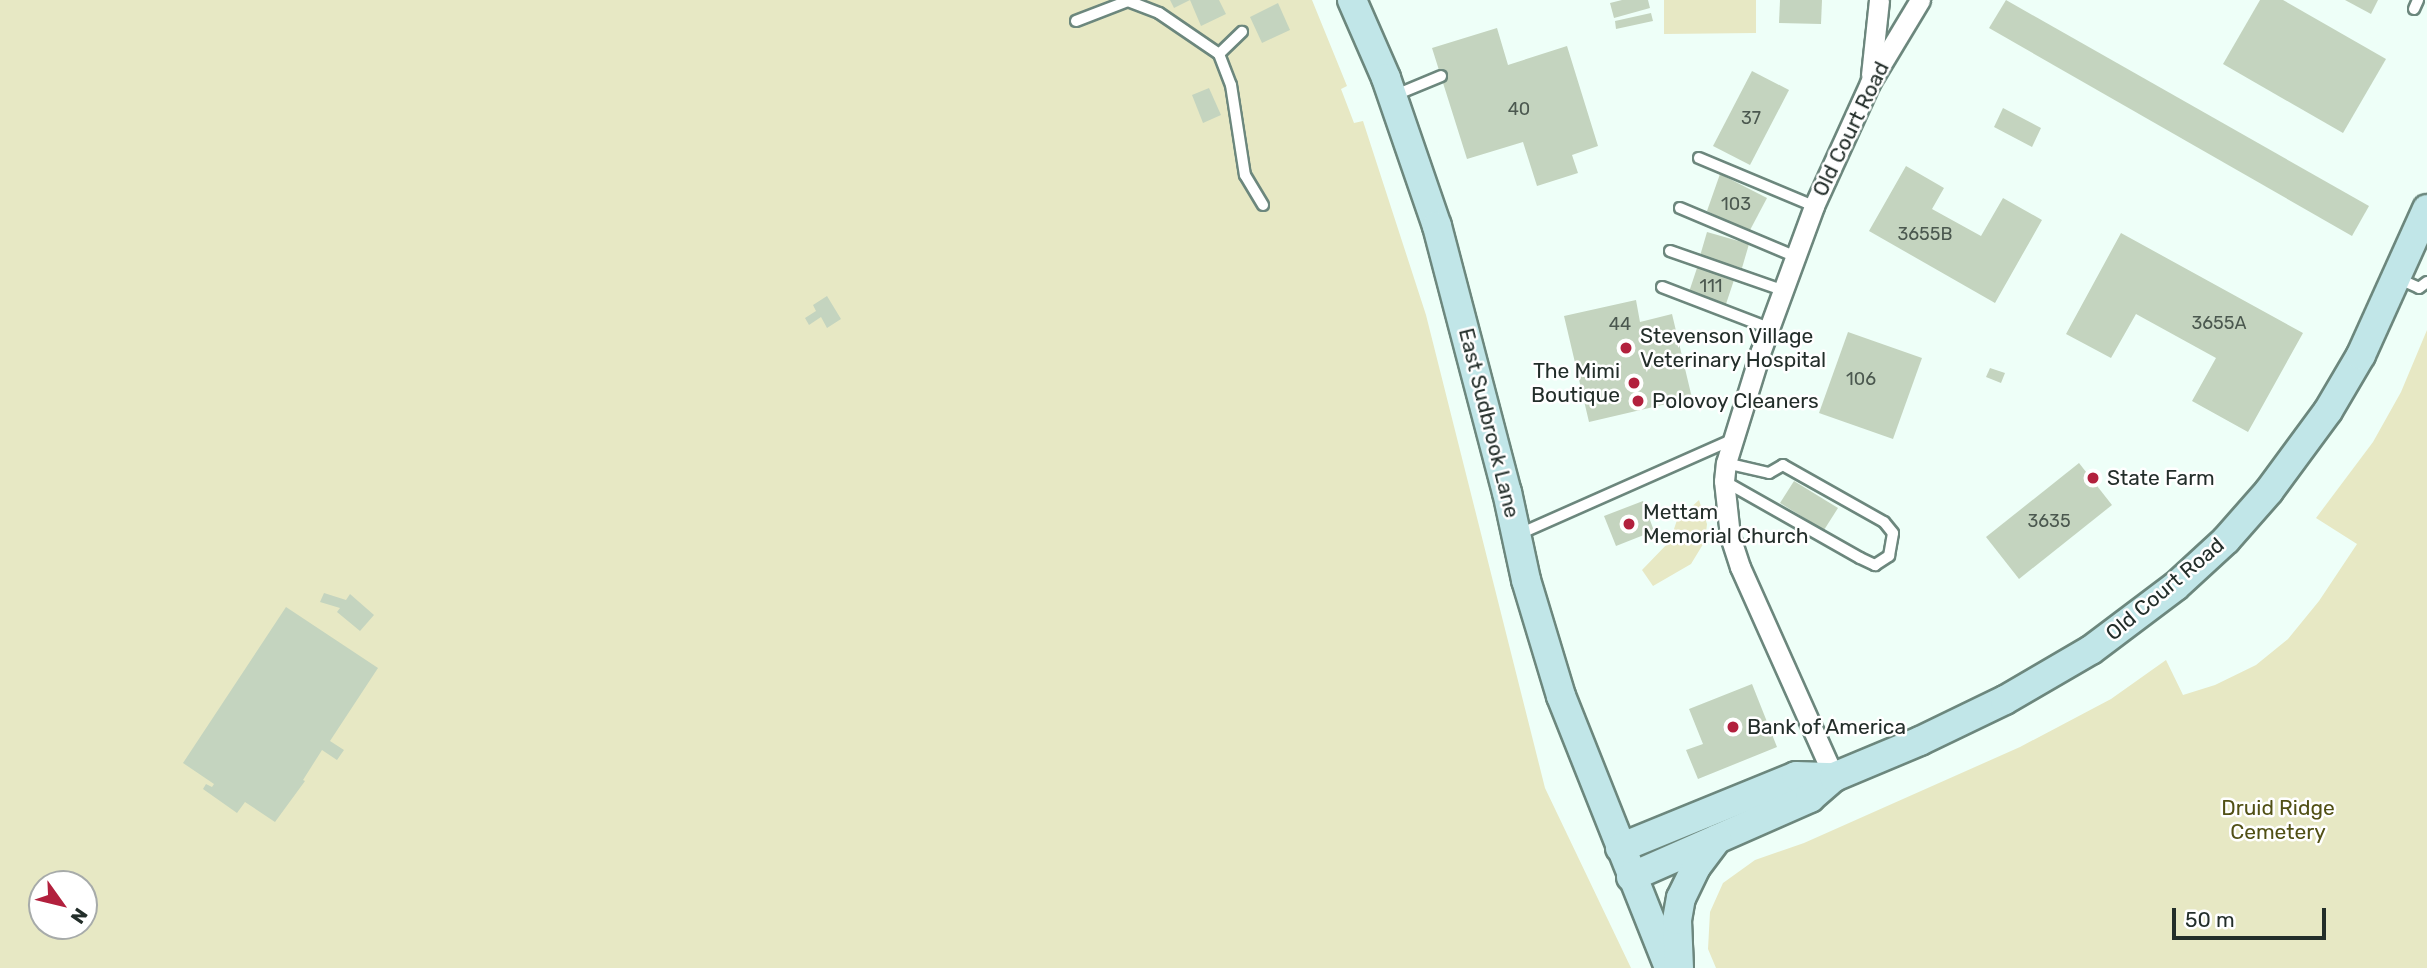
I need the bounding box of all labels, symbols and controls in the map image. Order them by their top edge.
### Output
street label: Old Court Road [1808,58,1894,200]
house number: 40 [1508,98,1530,120]
house number: 37 [1741,107,1761,129]
house number: 103 [1721,193,1751,215]
house number: 3655B [1897,223,1953,245]
house number: 111 [1699,275,1723,297]
house number: 3655A [2191,312,2247,334]
house number: 44 [1609,313,1631,335]
place label: Stevenson Village Veterinary Hospital [1640,323,1827,373]
street label: East Sudbrook Lane [1453,325,1525,521]
marker: Stevenson Village Veterinary Hospital [1618,340,1634,356]
place label: The Mimi Boutique [1531,358,1620,408]
house number: 106 [1846,368,1876,390]
marker: The Mimi Boutique [1626,375,1642,391]
place label: Polovoy Cleaners [1652,388,1819,414]
marker: Polovoy Cleaners [1630,393,1646,409]
place label: State Farm [2107,465,2215,491]
marker: State Farm [2085,470,2101,486]
place label: Mettam Memorial Church [1643,499,1809,549]
house number: 3635 [2027,510,2071,532]
marker: Mettam Memorial Church [1621,516,1637,532]
street label: Old Court Road [2101,532,2229,646]
place label: Bank of America [1747,714,1907,740]
marker: Bank of America [1725,719,1741,735]
park label: Druid Ridge Cemetery [2221,795,2335,845]
north arrow [28,870,98,940]
scale bar [2175,894,2329,938]
text: N [66,904,93,928]
text: 50 m [2185,907,2235,932]

